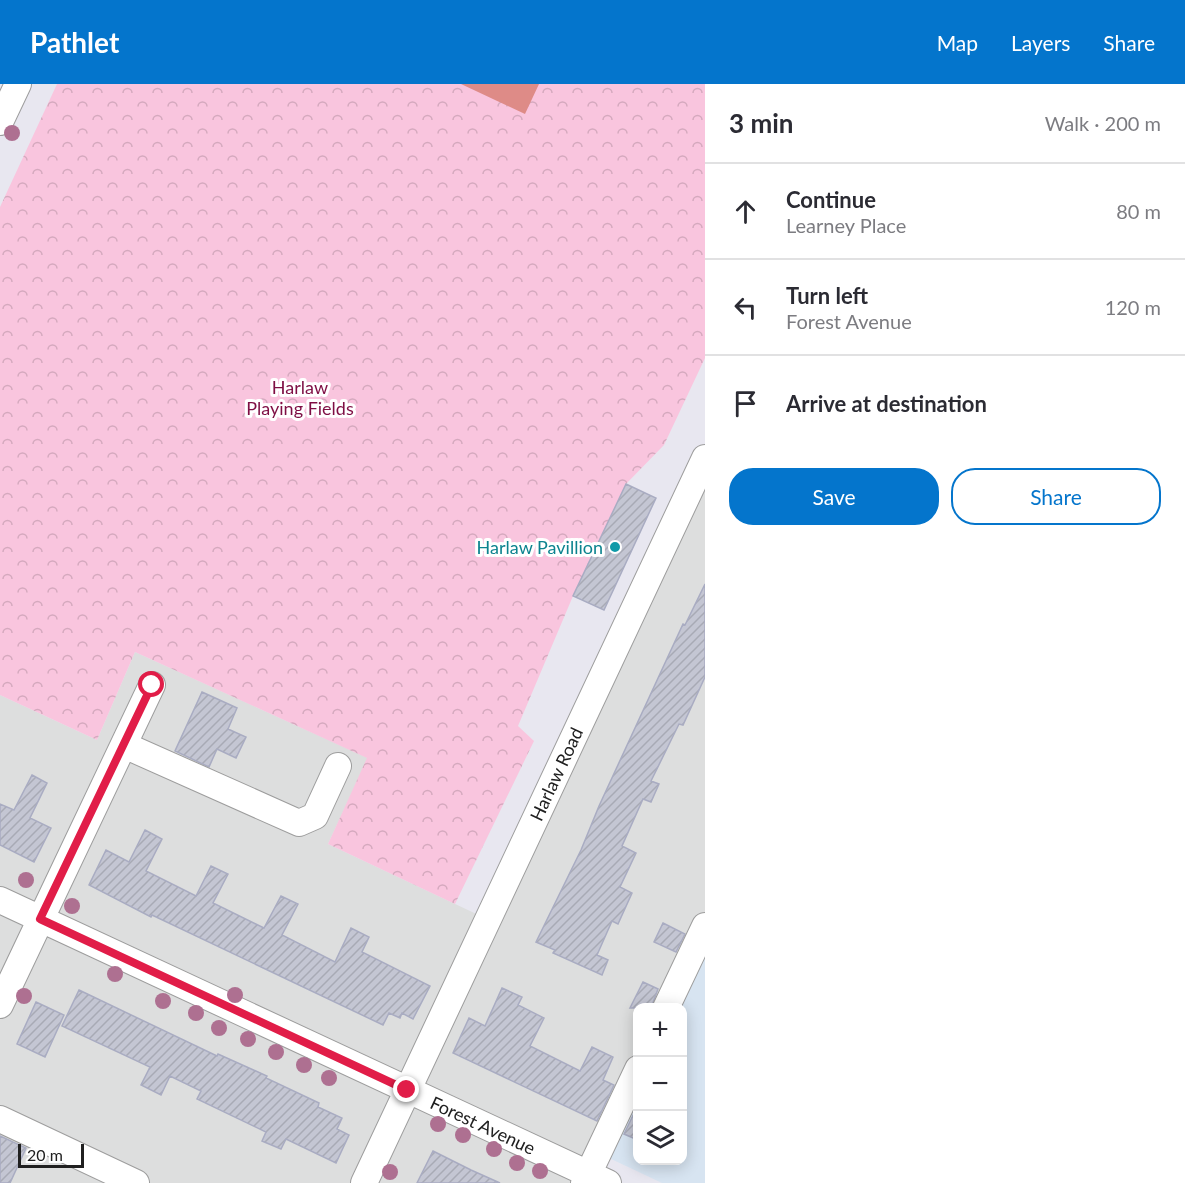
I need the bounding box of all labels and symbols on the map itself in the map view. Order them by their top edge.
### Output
park label: Harlaw Playing Fields [246,376,354,419]
place label: Harlaw Pavillion [477,536,603,558]
marker: Harlaw Pavillion [608,540,622,554]
route start [138,671,164,697]
street label: Harlaw Road [525,724,587,824]
route end [393,1076,419,1102]
street label: Forest Avenue [427,1091,539,1159]
scale bar [18,1141,84,1168]

